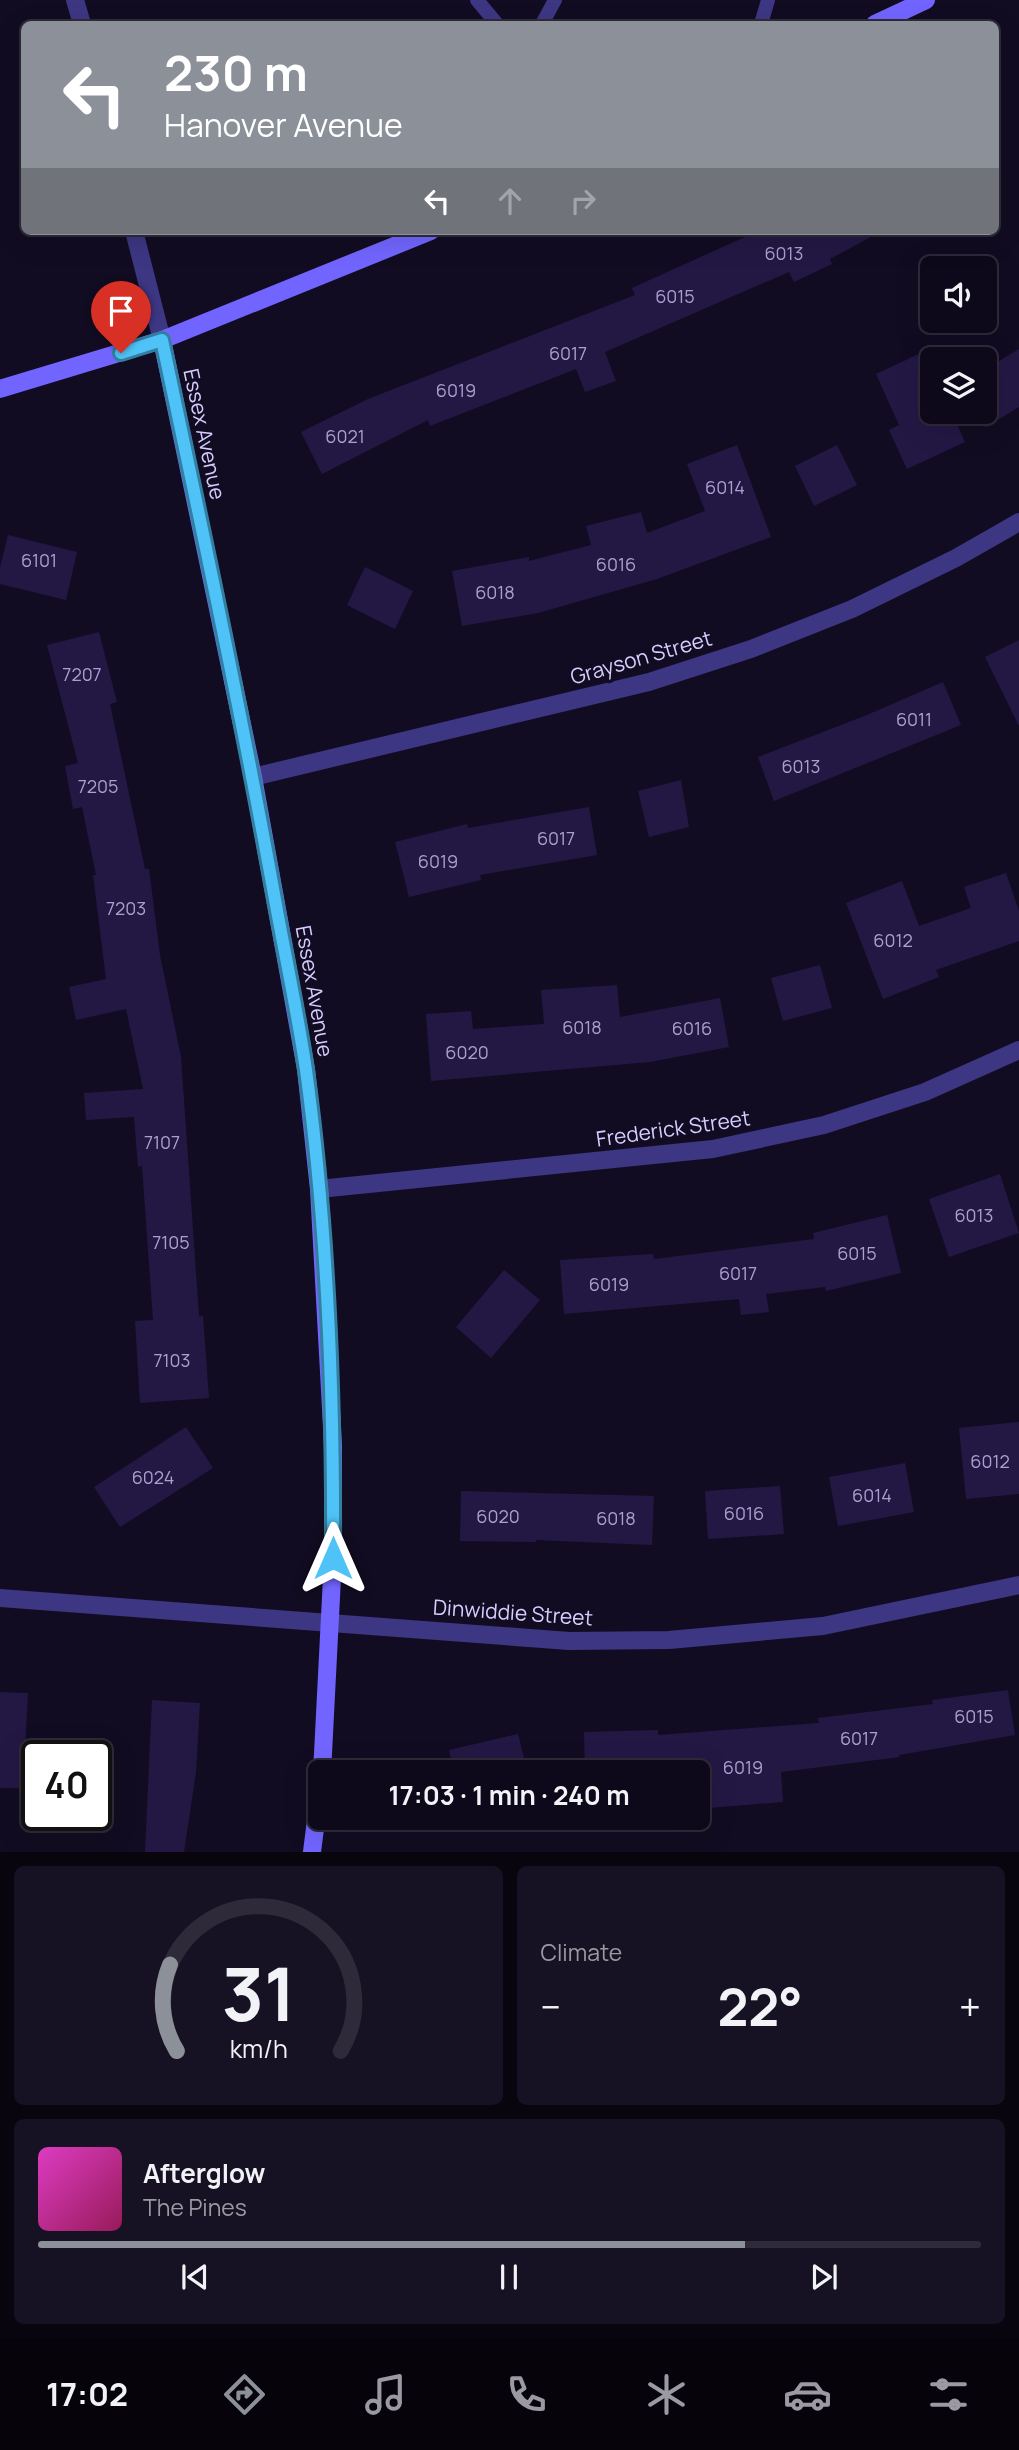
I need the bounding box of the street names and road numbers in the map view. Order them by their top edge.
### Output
street label: Essex Avenue [177,366,233,502]
street label: Grayson Street [567,623,715,691]
street label: Essex Avenue [290,923,340,1059]
street label: Frederick Street [594,1103,752,1153]
street label: Dinwiddie Street [432,1592,594,1632]

